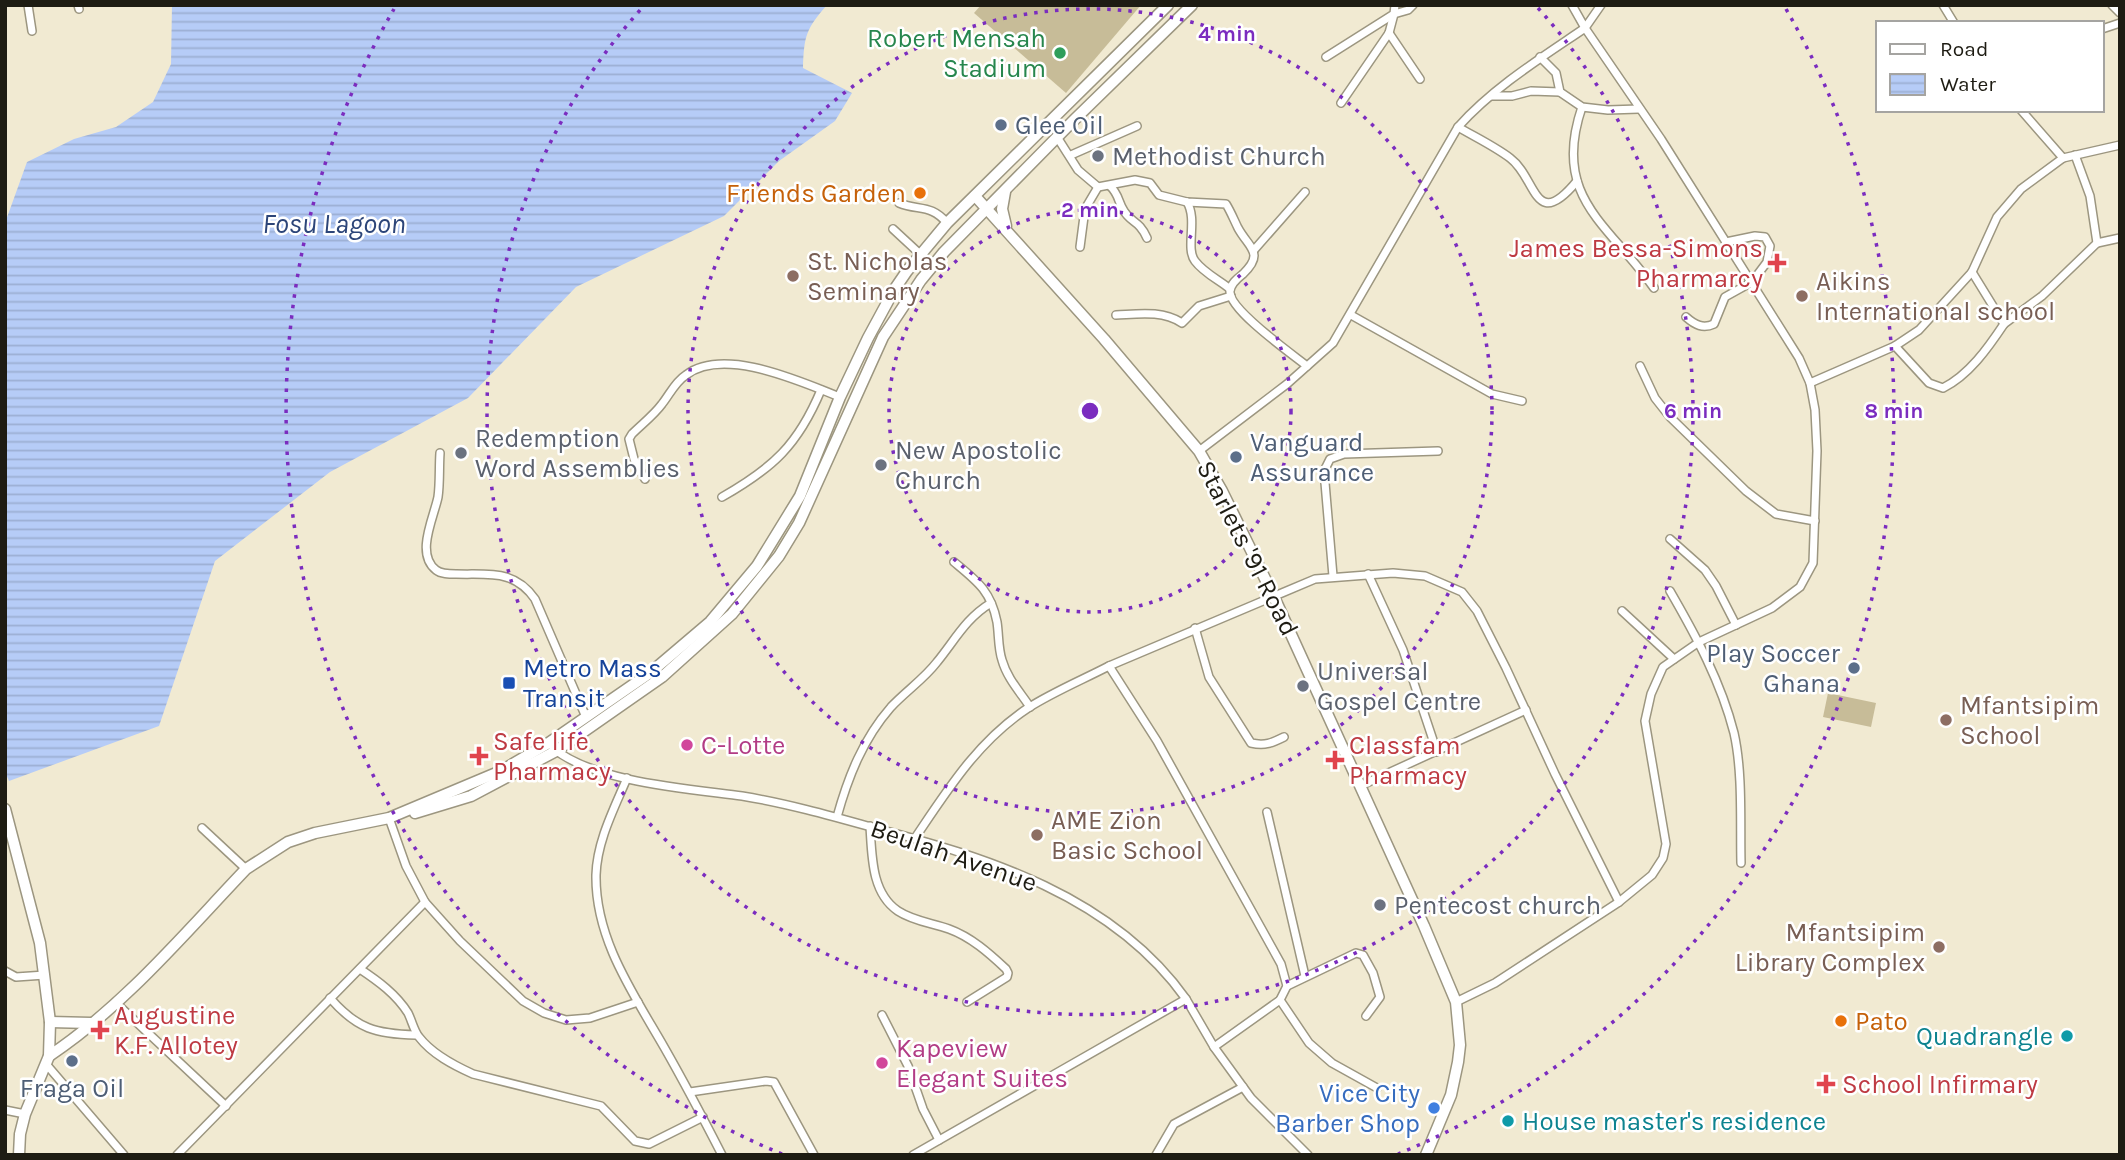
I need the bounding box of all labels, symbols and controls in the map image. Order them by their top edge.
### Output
legend [1876,21,2104,112]
text: 4 min [1198,22,1256,46]
place label: Robert Mensah Stadium [867,23,1046,84]
text: Road [1940,37,1988,61]
marker: Robert Mensah Stadium [1052,45,1068,61]
text: Water [1940,72,1996,96]
place label: Glee Oil [1015,110,1104,141]
marker: Glee Oil [993,117,1009,133]
place label: Methodist Church [1112,141,1326,172]
marker: Methodist Church [1090,148,1106,164]
place label: Friends Garden [726,178,906,209]
marker: Friends Garden [912,185,928,201]
text: 2 min [1061,198,1119,222]
water label: Fosu Lagoon [262,207,406,240]
place label: James Bessa-Simons Pharmarcy [1509,233,1763,294]
place label: St. Nicholas Seminary [807,246,947,307]
marker: James Bessa-Simons Pharmarcy [1769,255,1785,271]
place label: Aikins International school [1816,266,2055,327]
marker: St. Nicholas Seminary [785,268,801,284]
marker: Aikins International school [1794,288,1810,304]
centre of rings [1078,399,1102,423]
text: 6 min [1664,399,1722,423]
text: 8 min [1865,399,1923,423]
place label: Redemption Word Assemblies [475,423,680,484]
place label: Vanguard Assurance [1250,427,1374,488]
place label: New Apostolic Church [895,435,1062,496]
marker: Redemption Word Assemblies [453,445,469,461]
marker: Vanguard Assurance [1228,449,1244,465]
street label: Starlets '91 Road [1190,455,1305,641]
marker: New Apostolic Church [873,457,889,473]
place label: Play Soccer Ghana [1706,638,1841,699]
place label: Metro Mass Transit [523,653,662,714]
place label: Universal Gospel Centre [1317,656,1481,717]
marker: Play Soccer Ghana [1846,660,1862,676]
marker: Metro Mass Transit [501,675,517,691]
marker: Universal Gospel Centre [1295,678,1311,694]
place label: Mfantsipim School [1960,690,2099,751]
marker: Mfantsipim School [1938,712,1954,728]
place label: Safe life Pharmacy [493,726,611,787]
place label: C-Lotte [701,730,785,761]
place label: Classfam Pharmacy [1349,730,1467,791]
marker: C-Lotte [679,737,695,753]
marker: Safe life Pharmacy [471,748,487,764]
marker: Classfam Pharmacy [1327,752,1343,768]
place label: AME Zion Basic School [1051,805,1203,866]
street label: Beulah Avenue [866,812,1041,898]
marker: AME Zion Basic School [1029,827,1045,843]
place label: Pentecost church [1394,890,1601,921]
marker: Pentecost church [1372,897,1388,913]
place label: Mfantsipim Library Complex [1735,917,1925,978]
marker: Mfantsipim Library Complex [1931,939,1947,955]
place label: Augustine K.F. Allotey [114,1000,238,1061]
place label: Pato [1855,1006,1908,1037]
marker: Pato [1833,1013,1849,1029]
place label: Quadrangle [1916,1021,2053,1052]
marker: Augustine K.F. Allotey [92,1022,108,1038]
marker: Quadrangle [2059,1028,2075,1044]
place label: Kapeview Elegant Suites [896,1033,1068,1094]
marker: Fraga Oil [64,1053,80,1069]
marker: Kapeview Elegant Suites [874,1055,890,1071]
place label: School Infirmary [1842,1069,2038,1100]
place label: Fraga Oil [20,1073,124,1104]
marker: School Infirmary [1816,1074,1836,1094]
place label: Vice City Barber Shop [1275,1078,1420,1139]
marker: Vice City Barber Shop [1426,1100,1442,1116]
place label: House master's residence [1522,1106,1826,1137]
marker: House master's residence [1500,1113,1516,1129]

